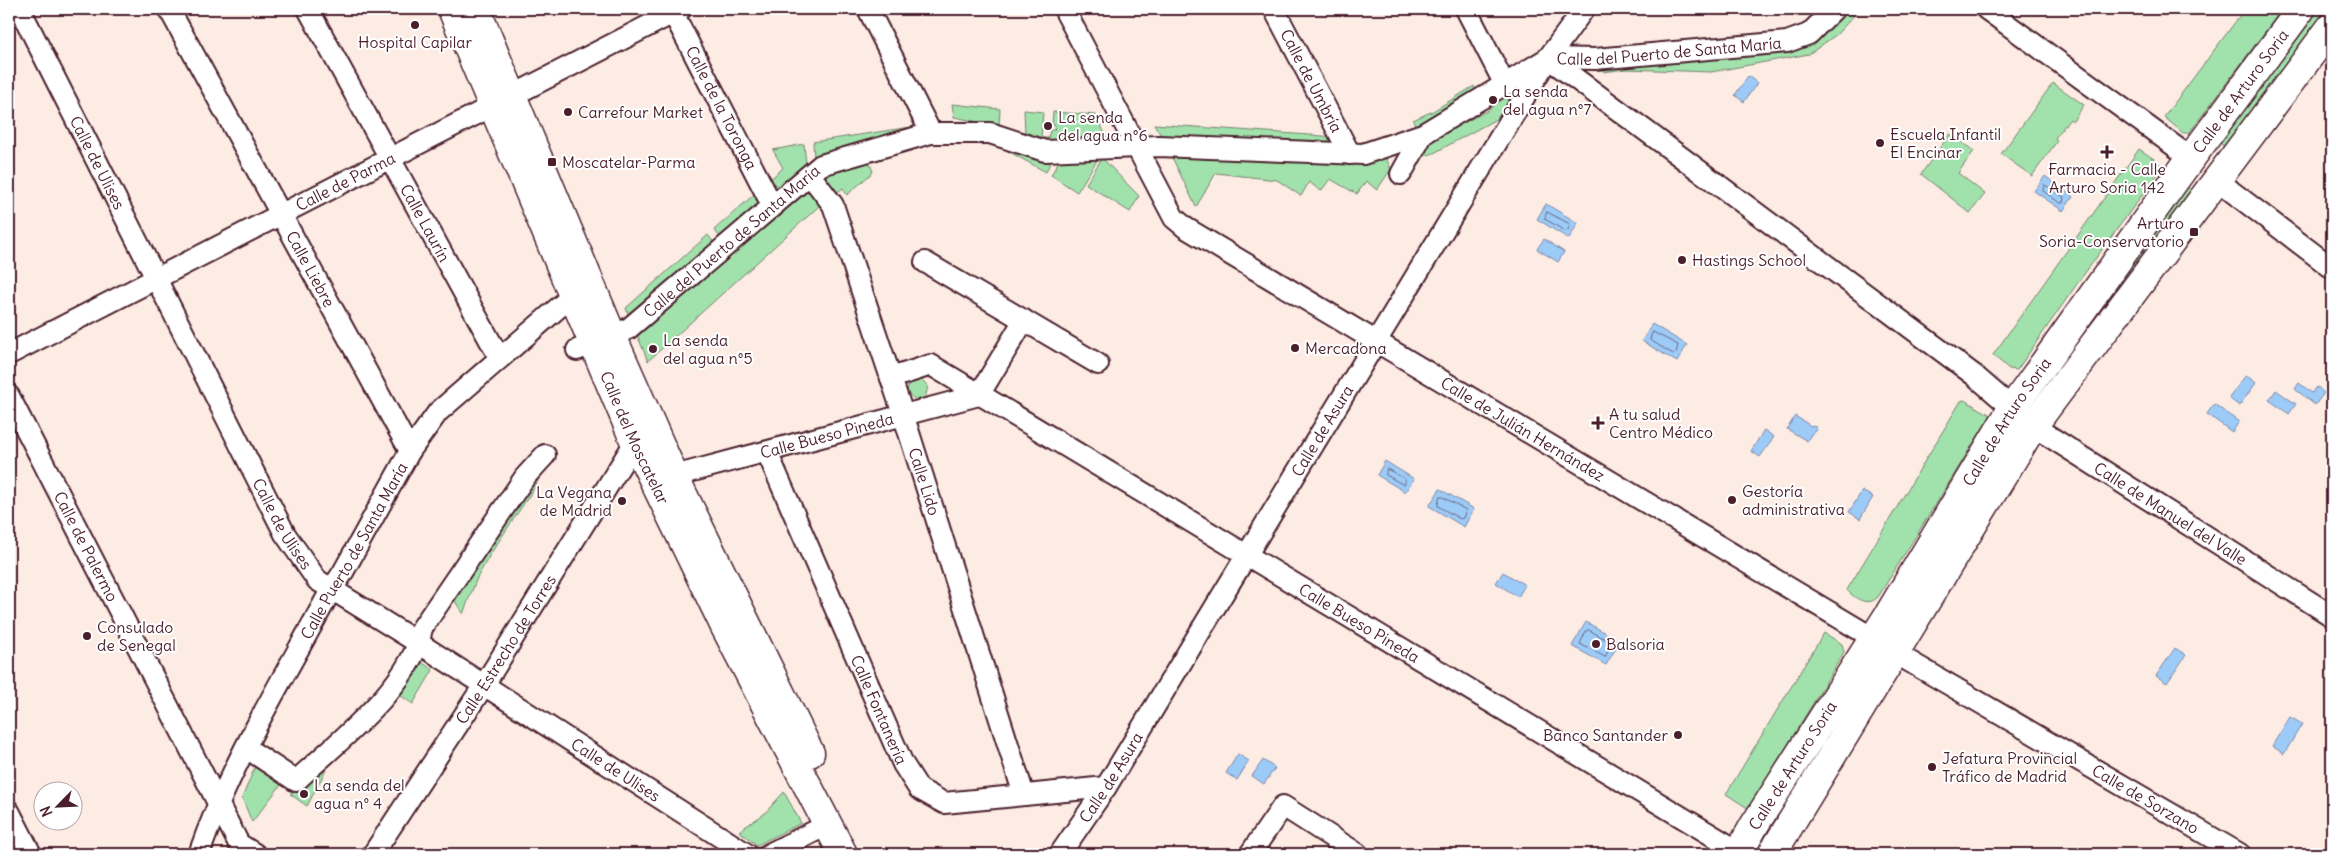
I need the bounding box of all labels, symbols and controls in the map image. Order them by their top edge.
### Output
marker: Hospital Capilar [409,19,421,31]
street label: Calle de Arturo Soria [2188,25,2293,157]
street label: Calle de Umbría [1276,26,1347,136]
place label: Hospital Capilar [358,32,472,52]
street label: Calle del Puerto de Santa María [1556,33,1782,69]
street label: Calle de la Toronga [682,42,762,173]
place label: La senda del agua nº7 [1503,81,1592,119]
marker: La senda del agua nº7 [1487,94,1499,106]
place label: Carrefour Market [578,102,704,122]
marker: Carrefour Market [562,106,574,118]
place label: La senda del agua nº6 [1058,107,1148,145]
street label: Calle de Ulises [66,112,129,213]
marker: La senda del agua nº6 [1042,120,1054,132]
place label: Escuela Infantil El Encinar [1890,124,2001,162]
marker: Escuela Infantil El Encinar [1874,137,1886,149]
marker: Farmacia - Calle Arturo Soria 142 [2101,146,2113,158]
street label: Calle de Parma [292,148,398,215]
place label: Moscatelar-Parma [562,152,695,172]
marker: Moscatelar-Parma [546,156,558,168]
place label: Farmacia - Calle Arturo Soria 142 [2048,159,2166,197]
street label: Calle del Puerto de Santa María [639,160,824,322]
street label: Calle Laurín [396,181,455,265]
place label: Arturo Soria-Conservatorio [2039,213,2184,251]
marker: Arturo Soria-Conservatorio [2188,226,2200,238]
street label: Calle Liebre [282,227,339,310]
place label: Hastings School [1692,250,1806,270]
marker: Hastings School [1676,254,1688,266]
place label: La senda del agua nº5 [663,330,753,368]
place label: Mercadona [1305,338,1387,358]
marker: Mercadona [1289,342,1301,354]
marker: La senda del agua nº5 [647,343,659,355]
street label: Calle de Arturo Soria [1958,354,2055,490]
street label: Calle del Moscatelar [596,368,674,508]
street label: Calle de Julián Hernández [1437,372,1609,486]
street label: Calle de Asura [1287,381,1357,480]
place label: A tu salud Centro Médico [1609,404,1713,442]
street label: Calle Bueso Pineda [758,408,896,463]
marker: A tu salud Centro Médico [1591,416,1605,430]
street label: Calle Lido [904,445,945,518]
street label: Calle de Manuel del Valle [2090,457,2251,569]
street label: Calle Puerto de Santa María [296,459,412,643]
street label: Calle de Ulises [249,475,317,573]
place label: Gestoría administrativa [1742,481,1845,519]
place label: La Vegana de Madrid [536,482,612,520]
street label: Calle de Palermo [50,488,123,605]
marker: Gestoría administrativa [1726,494,1738,506]
marker: La Vegana de Madrid [616,495,628,507]
street label: Calle Estrecho de Torres [451,571,560,728]
street label: Calle Bueso Pineda [1295,579,1423,667]
place label: Consulado de Senegal [97,617,176,655]
marker: Consulado de Senegal [81,630,93,642]
place label: Balsoria [1606,634,1665,654]
marker: Balsoria [1590,638,1602,650]
street label: Calle Fontanería [847,652,912,767]
street label: Calle de Arturo Soria [1744,697,1841,834]
place label: Banco Santander [1543,725,1668,745]
street label: Calle de Asura [1075,728,1147,826]
marker: Banco Santander [1672,729,1684,741]
street label: Calle de Ulises [567,734,664,806]
place label: Jefatura Provincial Tráfico de Madrid [1942,748,2077,786]
street label: Calle de Sorzano [2089,760,2203,838]
marker: Jefatura Provincial Tráfico de Madrid [1926,761,1938,773]
place label: La senda del agua nº 4 [314,775,405,813]
north arrow [32,780,82,830]
marker: La senda del agua nº 4 [298,788,310,800]
text: N [36,803,56,819]

